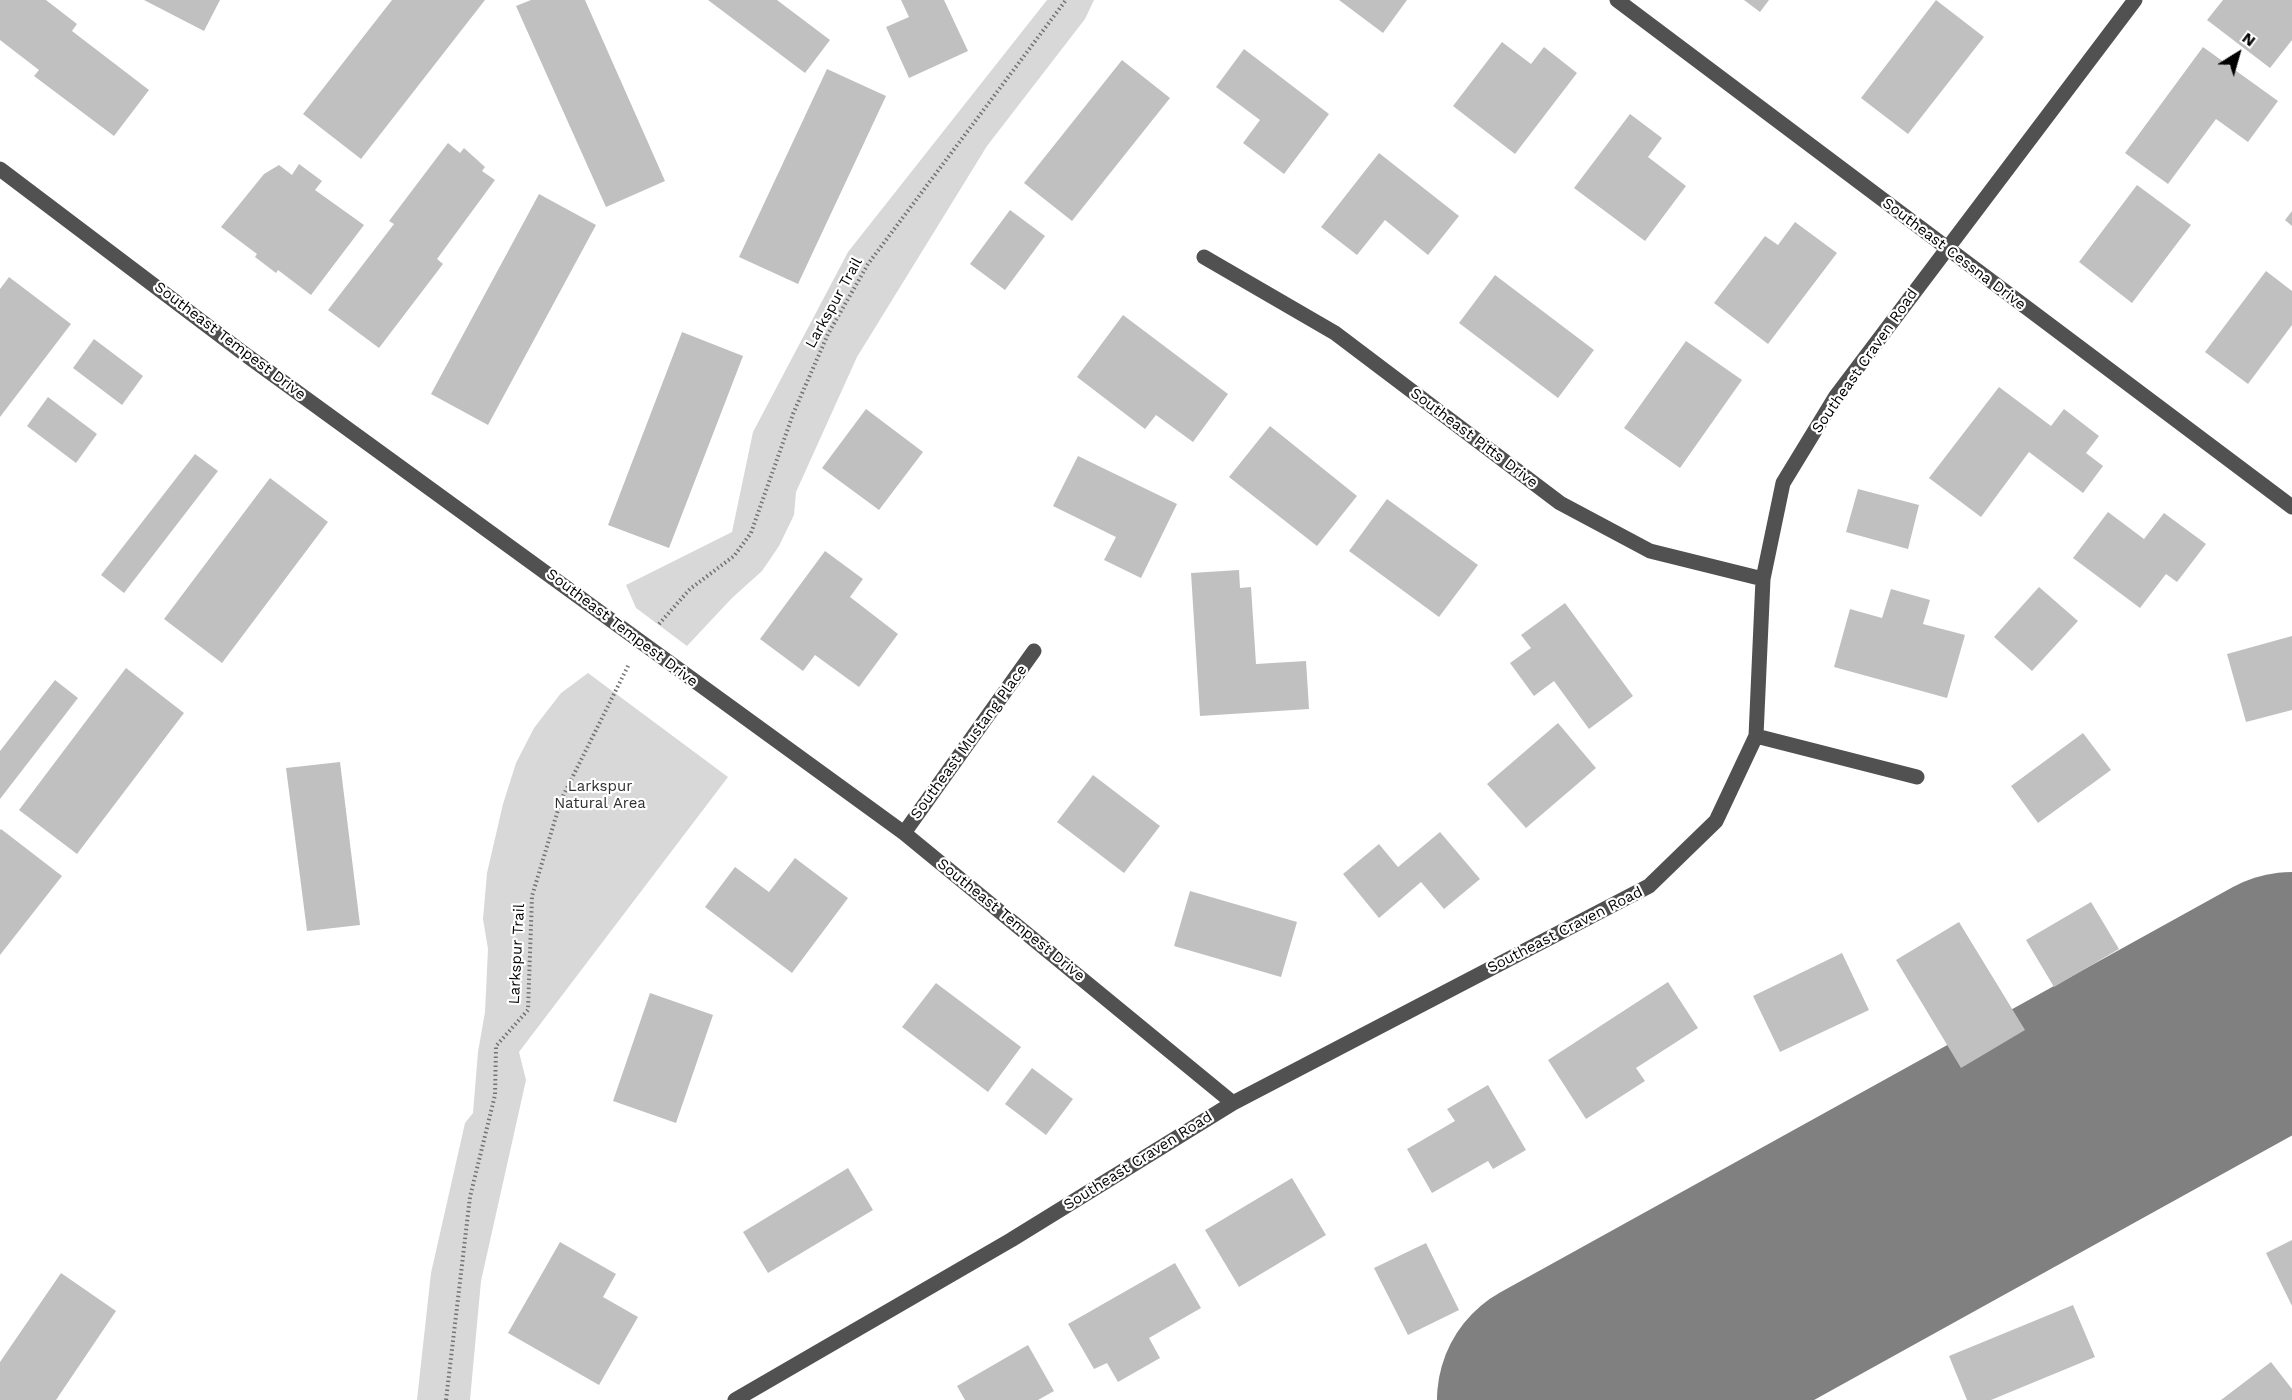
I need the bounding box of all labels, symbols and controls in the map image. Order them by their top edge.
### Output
north arrow [2208,24,2268,84]
text: N [2239,28,2260,50]
street label: Southeast Cessna Drive [1879,194,2029,314]
street label: Larkspur Trail [802,255,866,351]
street label: Southeast Tempest Drive [151,278,309,404]
street label: Southeast Craven Road [1808,285,1922,437]
street label: Southeast Pitts Drive [1407,384,1541,492]
street label: Southeast Tempest Drive [543,565,701,691]
street label: Southeast Mustang Place [907,661,1031,823]
park label: Larkspur Natural Area [554,778,646,813]
street label: Southeast Tempest Drive [933,855,1089,985]
street label: Southeast Craven Road [1484,883,1646,977]
street label: Larkspur Trail [505,903,529,1005]
street label: Southeast Craven Road [1060,1108,1216,1214]

